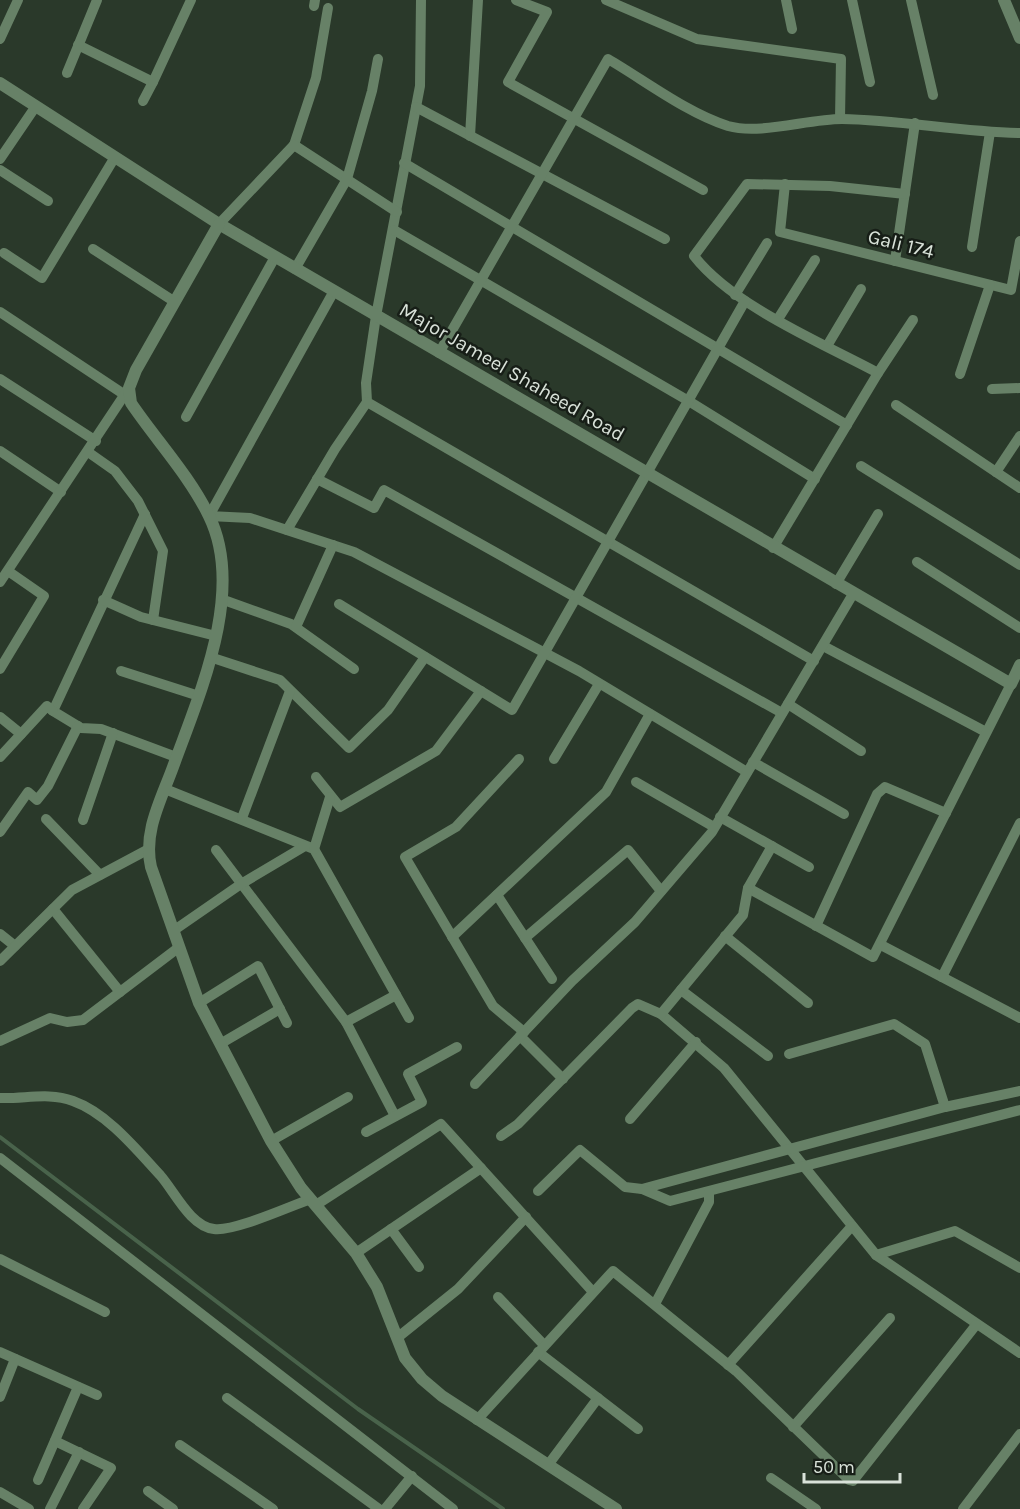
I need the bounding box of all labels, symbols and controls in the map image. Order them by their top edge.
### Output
street label: Gali 174 [866,225,936,263]
street label: Major Jameel Shaheed Road [395,298,629,446]
scale bar [804,1446,900,1484]
text: 50 m [813,1456,855,1478]

